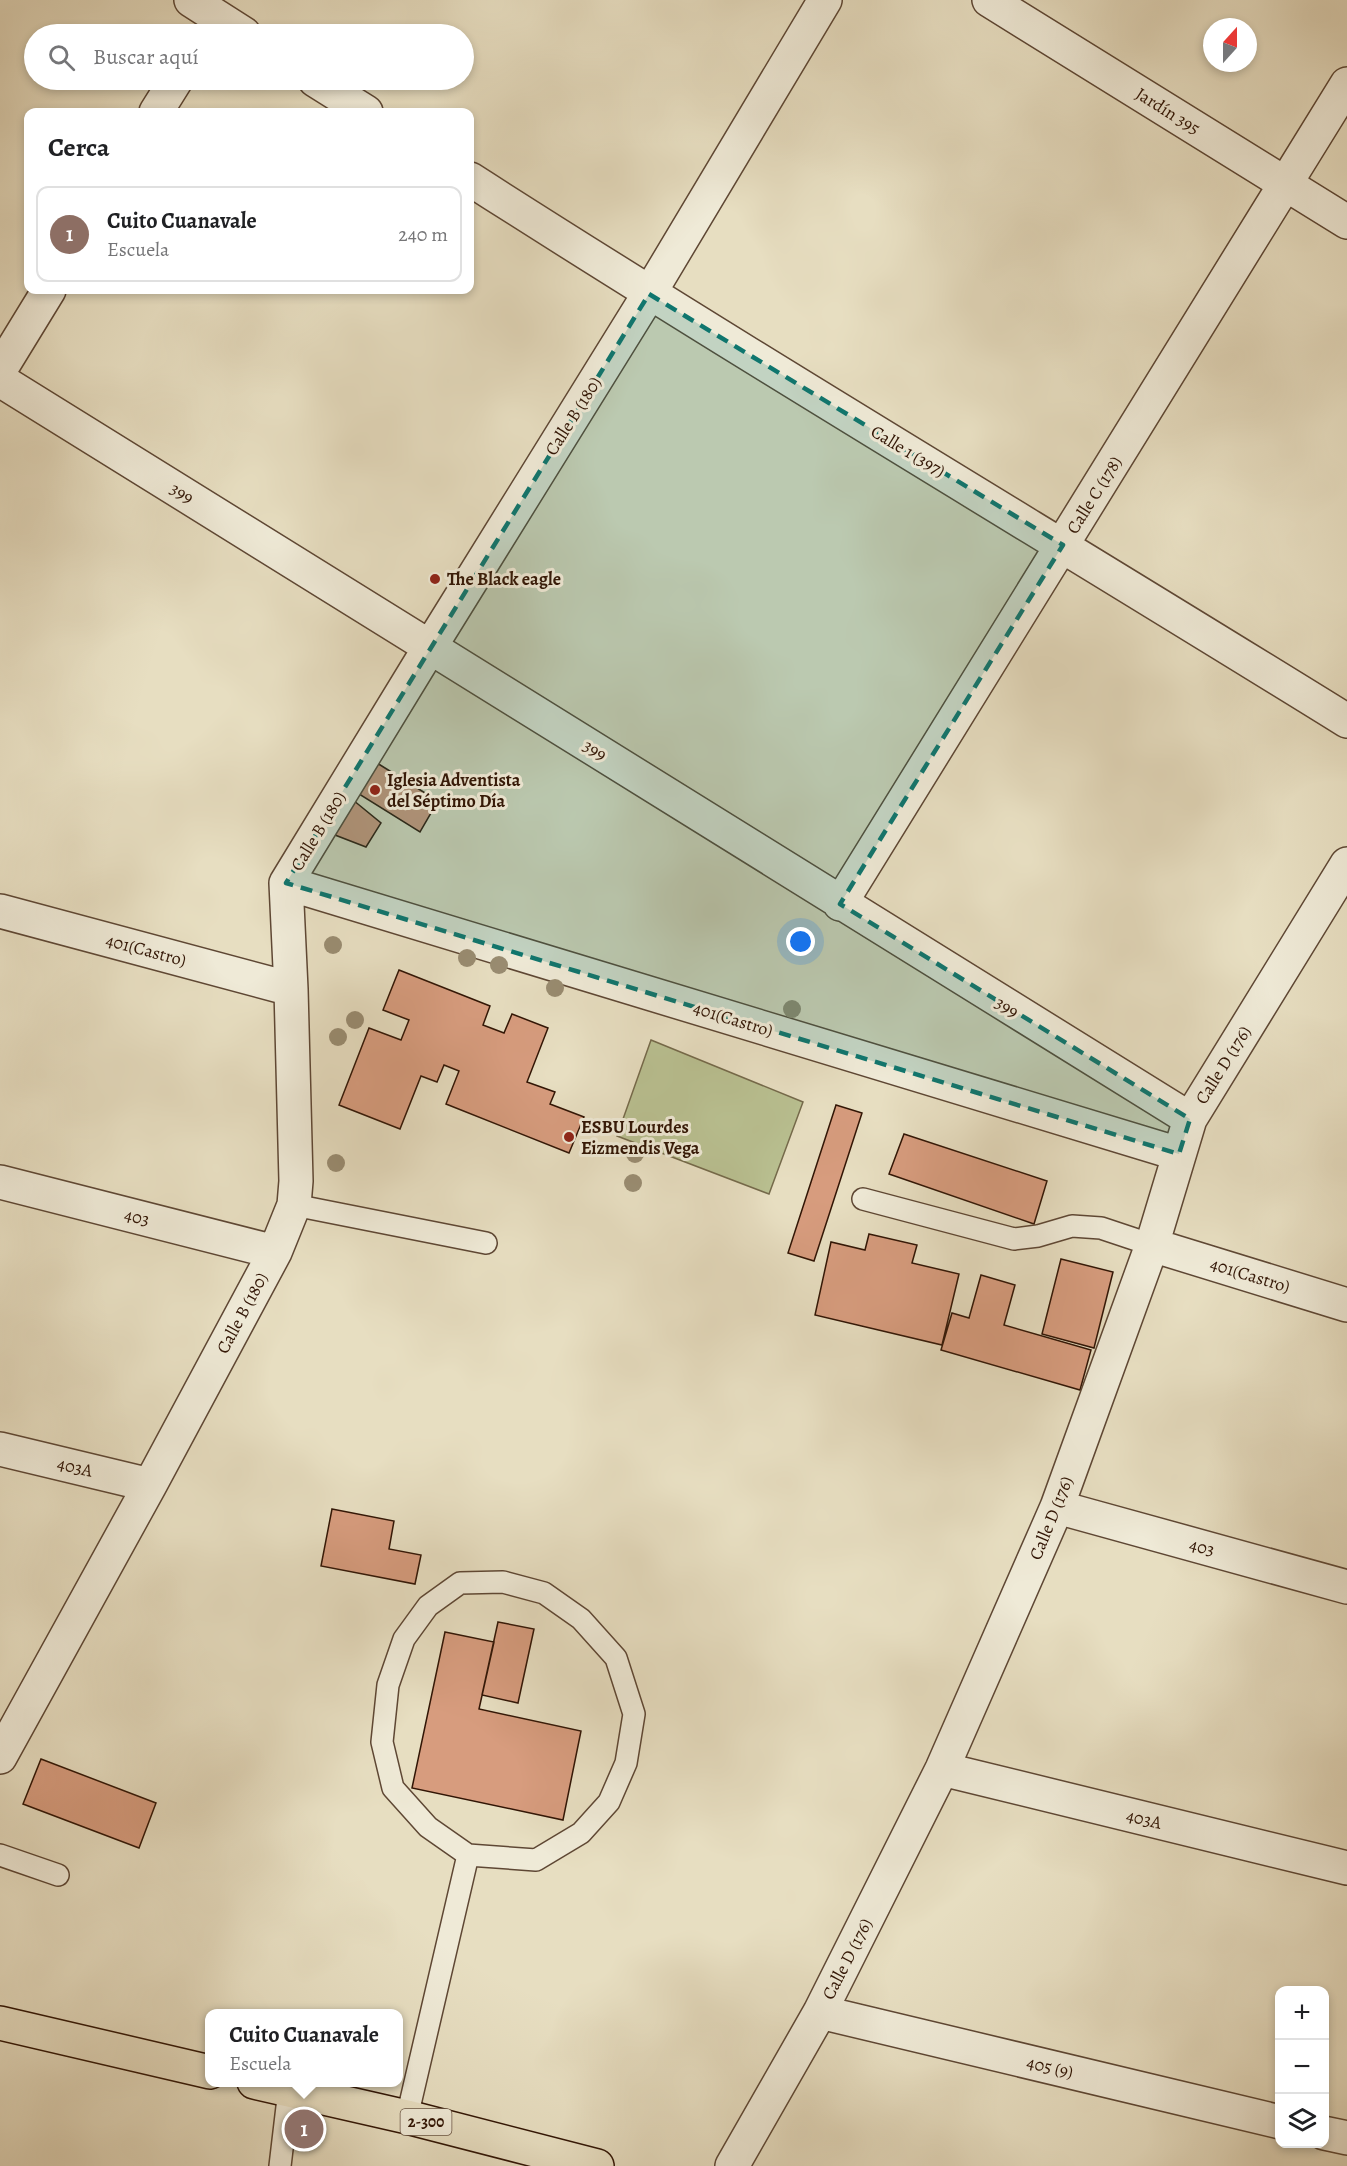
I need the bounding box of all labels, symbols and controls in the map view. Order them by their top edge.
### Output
north arrow [1203,18,1257,72]
search box [24,24,474,90]
icon: search [45,41,78,74]
text: Buscar aquí [93,42,199,72]
street label: Jardín 395 [1131,82,1205,140]
text: Cerca [48,130,110,165]
text: Cuito Cuanavale [107,206,257,236]
text: 1 [66,221,73,248]
text: 240 m [398,221,448,248]
text: Escuela [107,236,169,263]
street label: Calle B (180) [539,372,607,460]
street label: Calle 1 (397) [866,419,950,483]
street label: Calle C (178) [1061,452,1127,538]
street label: 399 [166,476,198,510]
place label: The Black eagle [447,567,561,591]
marker: The Black eagle [428,572,442,586]
street label: 399 [579,733,611,767]
place label: Iglesia Adventista del Séptimo Día [387,768,521,813]
marker: Iglesia Adventista del Séptimo Día [368,783,382,797]
street label: Calle B (180) [285,787,351,875]
your location [786,927,815,956]
street label: 401(Castro) [103,928,189,972]
street label: 399 [991,990,1023,1024]
street label: 401(Castro) [690,995,776,1043]
street label: Calle D (176) [1189,1021,1257,1109]
place label: ESBU Lourdes Eizmendis Vega [581,1115,700,1160]
marker: ESBU Lourdes Eizmendis Vega [562,1130,576,1144]
street label: 403 [122,1202,152,1232]
street label: 401(Castro) [1207,1251,1293,1299]
street label: Calle B (180) [211,1268,273,1358]
street label: 403A [55,1451,96,1483]
street label: Calle D (176) [1023,1473,1079,1563]
street label: 403 [1187,1532,1217,1562]
street label: 403A [1124,1803,1165,1835]
street label: Calle D (176) [816,1914,878,2004]
map controls [1275,1986,1329,2148]
button: + [1275,1986,1329,2040]
popup [205,2009,403,2087]
text: Cuito Cuanavale [229,2020,379,2050]
button: − [1275,2040,1329,2094]
text: Escuela [229,2050,291,2077]
street label: 405 (9) [1024,2050,1076,2084]
button: layers [1275,2094,1329,2148]
pin: 1 [284,2106,324,2152]
road number: 2-300 [400,2109,452,2135]

